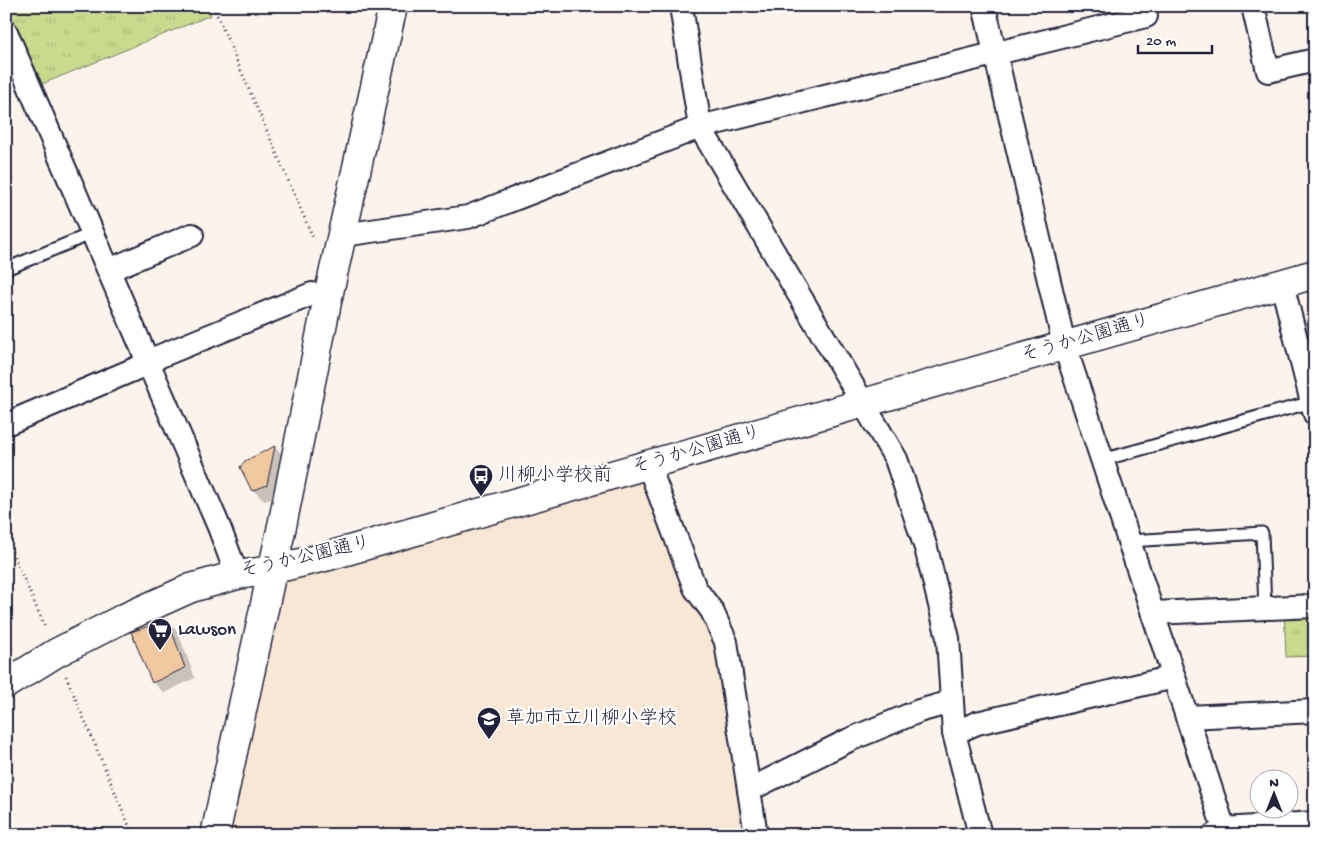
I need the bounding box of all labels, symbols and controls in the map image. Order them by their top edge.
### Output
scale bar [1138,22,1212,54]
text: 20 m [1146,33,1176,51]
street label: そうか公園通り [1019,310,1153,368]
street label: そうか公園通り [630,422,764,480]
bus stop icon: 川柳小学校前 [468,463,494,497]
place label: 川柳小学校前 [498,464,612,488]
street label: そうか公園通り [239,532,373,584]
supermarket icon: Lawson [147,617,173,651]
place label: Lawson [178,619,236,642]
school or university icon: 草加市立川柳小学校 [476,706,502,740]
place label: 草加市立川柳小学校 [506,707,677,731]
north arrow [1248,768,1298,818]
text: N [1269,775,1279,792]

